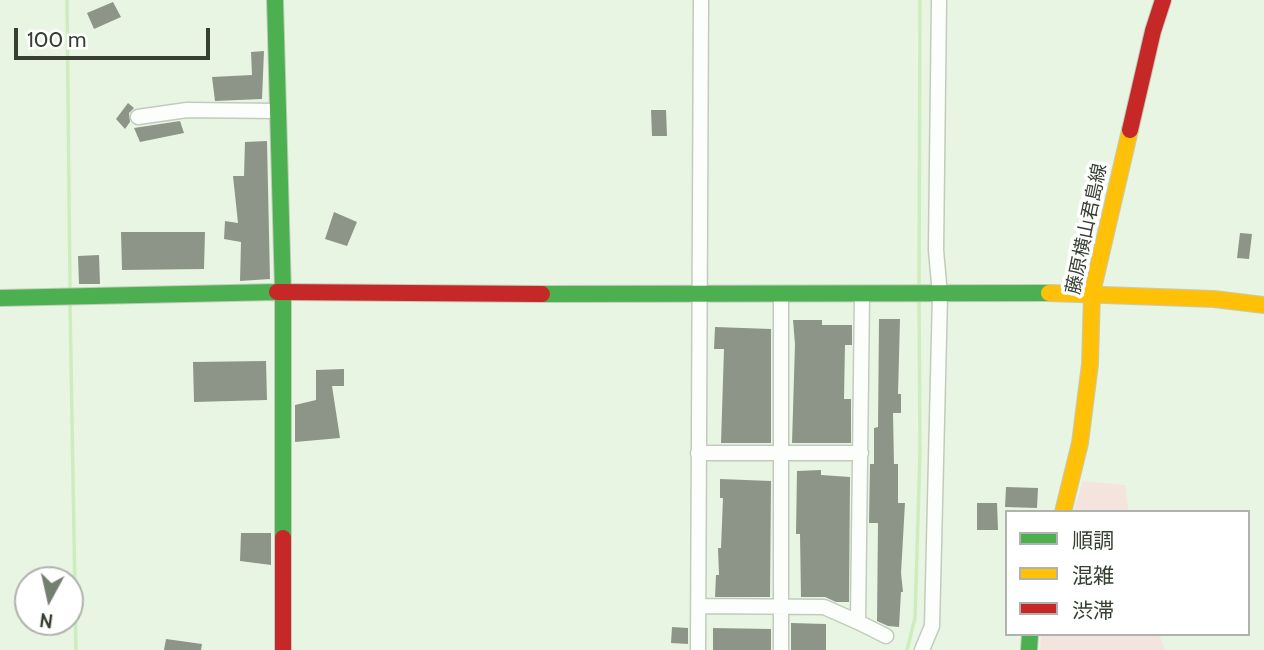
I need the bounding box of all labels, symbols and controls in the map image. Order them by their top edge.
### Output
scale bar [18,14,214,58]
text: 100 m [27,27,86,52]
street label: 藤原横山君島線 [1062,162,1112,296]
legend [1005,510,1250,636]
text: 順調 [1072,528,1114,553]
text: 混雑 [1072,563,1114,588]
north arrow [14,566,84,636]
text: 渋滞 [1072,598,1114,623]
text: N [38,608,55,633]

